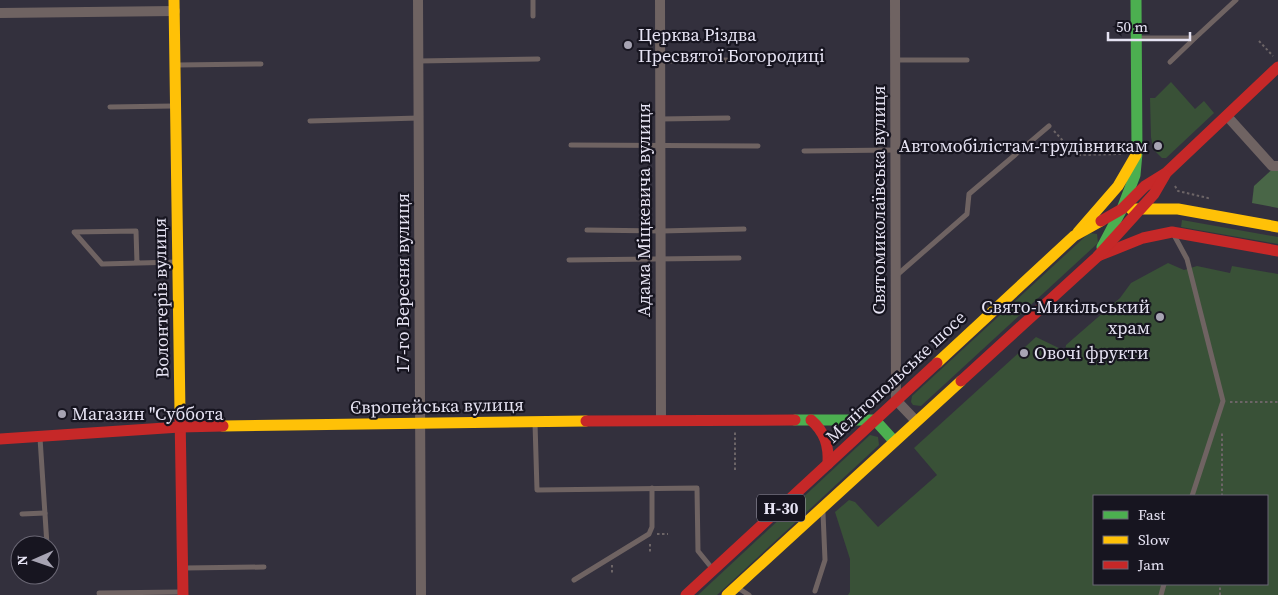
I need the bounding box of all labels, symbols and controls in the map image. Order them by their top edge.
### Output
scale bar [1108,10,1190,42]
text: 50 m [1116,16,1148,37]
place label: Церква Різдва Пресвятої Богородиці [638,22,825,68]
marker: Церква Різдва Пресвятої Богородиці [622,39,634,51]
street label: Святомиколаївська вулиця [866,85,891,315]
street label: Адама Міцкевича вулиця [631,103,656,317]
place label: Автомобілістам-трудівникам [899,133,1148,158]
marker: Автомобілістам-трудівникам [1152,140,1164,152]
street label: 17-го Вересня вулиця [390,193,415,373]
street label: Волонтерів вулиця [147,218,174,378]
place label: Свято-Микільський храм [981,294,1150,340]
street label: Мелітопольське шосе [820,305,971,448]
marker: Свято-Микільський храм [1154,311,1166,323]
place label: Овочі фрукти [1034,340,1149,365]
marker: Овочі фрукти [1018,347,1030,359]
street label: Європейська вулиця [350,391,524,420]
place label: Магазин "Суббота [72,401,224,426]
marker: Магазин "Суббота [56,408,68,420]
road number: Н-30 [757,494,805,522]
legend [1093,495,1268,585]
text: Fast [1138,504,1165,525]
text: Slow [1138,529,1170,550]
north arrow [10,535,60,585]
text: Jam [1137,554,1165,575]
text: N [12,555,32,566]

